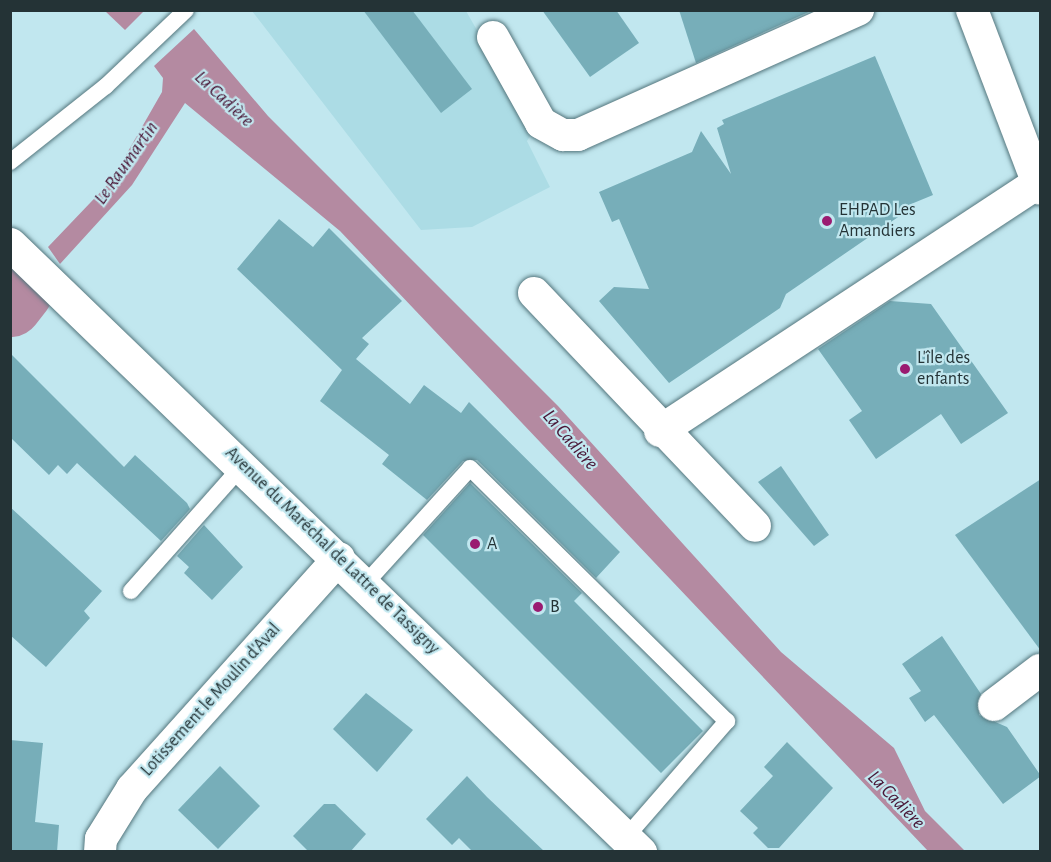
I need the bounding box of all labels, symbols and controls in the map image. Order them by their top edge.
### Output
water label: La Cadière [189,65,259,133]
water label: Le Raumartin [89,117,163,209]
place label: EHPAD Les Amandiers [839,200,916,242]
marker: EHPAD Les Amandiers [820,214,834,228]
place label: L'île des enfants [917,348,970,391]
marker: L'île des enfants [898,362,912,376]
water label: La Cadière [537,405,603,475]
street label: Avenue du Maréchal de Lattre de Tassigny [220,443,444,659]
place label: A [487,533,497,555]
marker: A [468,537,482,551]
place label: B [550,596,560,618]
marker: B [531,600,545,614]
street label: Lotissement le Moulin d'Aval [137,619,285,781]
water label: La Cadière [862,766,930,834]

